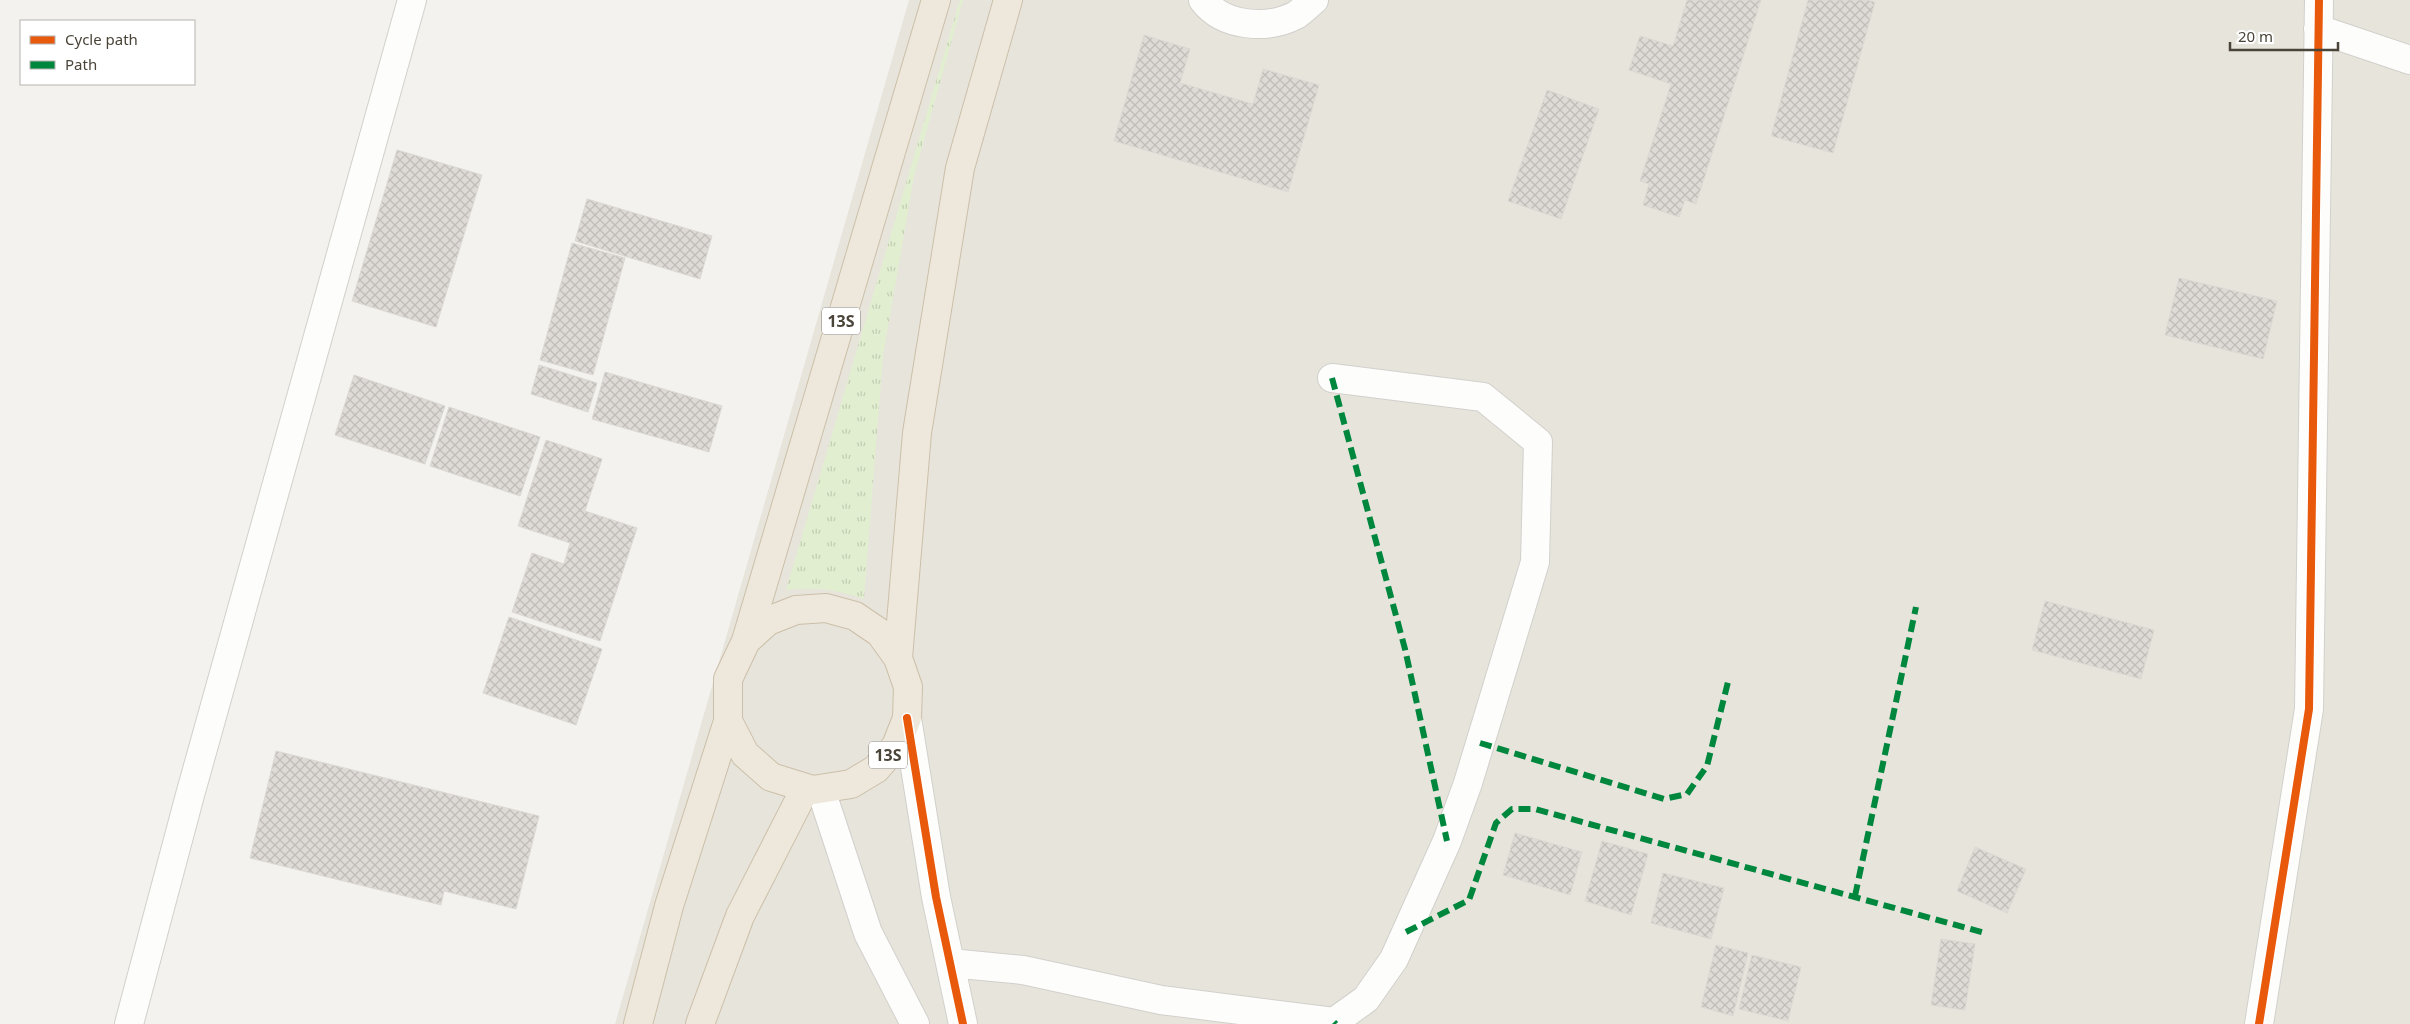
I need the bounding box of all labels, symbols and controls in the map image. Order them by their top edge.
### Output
legend [20,20,195,85]
scale bar [2230,20,2338,52]
text: 20 m [2238,26,2273,46]
text: Cycle path [65,29,138,49]
text: Path [65,54,97,74]
road number: 13S [822,308,860,334]
road number: 13S [869,742,907,768]

